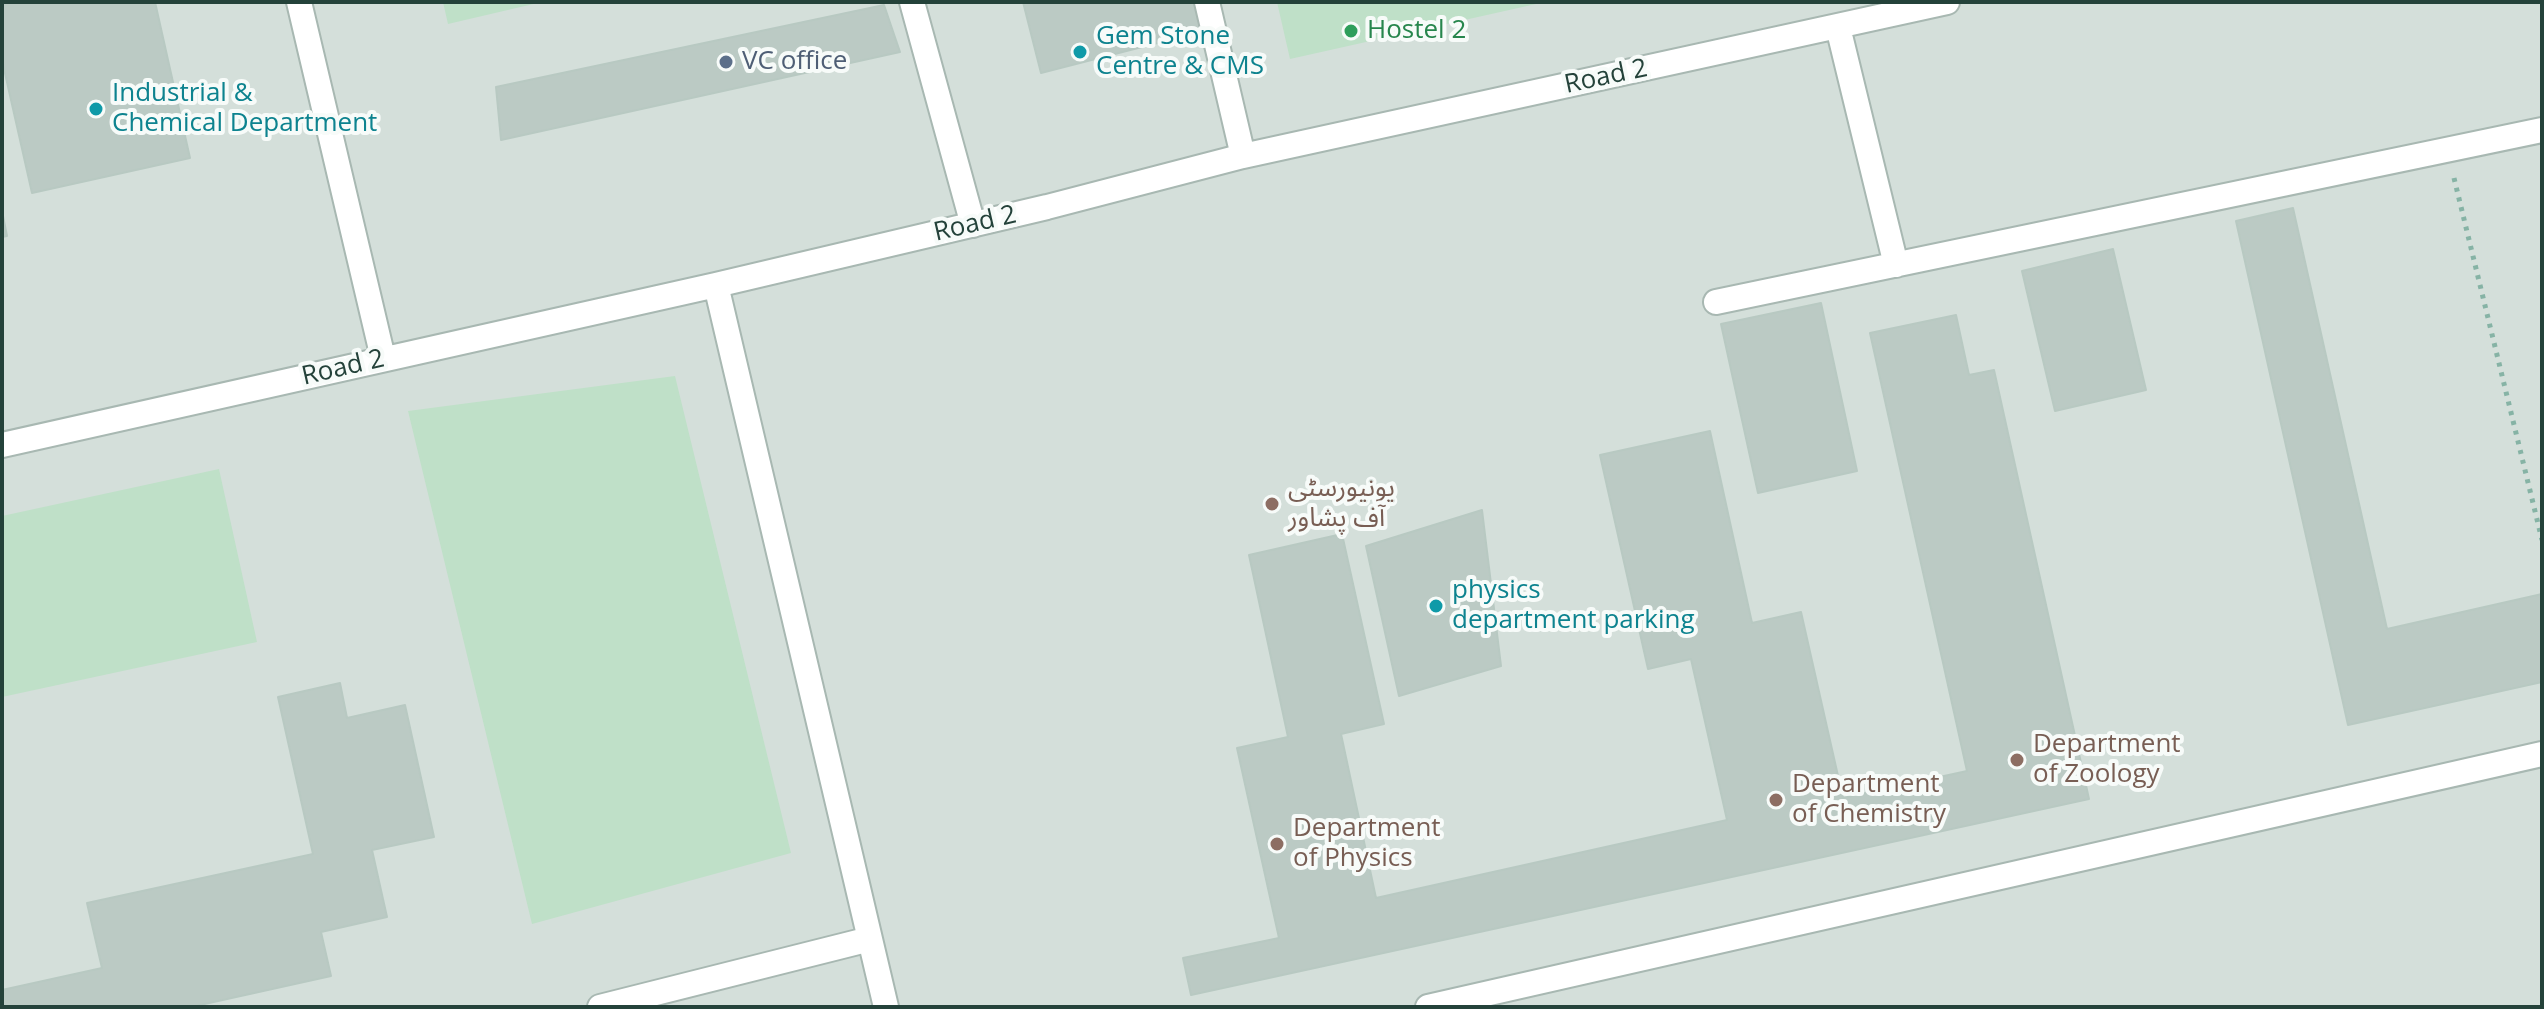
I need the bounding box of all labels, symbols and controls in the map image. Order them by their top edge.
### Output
place label: Hostel 2 [1367,15,1466,47]
place label: Gem Stone Centre & CMS [1096,21,1264,82]
marker: Hostel 2 [1342,22,1360,40]
marker: Gem Stone Centre & CMS [1071,43,1089,61]
place label: VC office [742,46,847,78]
marker: VC office [717,53,735,71]
street label: Road 2 [1562,53,1650,101]
place label: Industrial & Chemical Department [112,78,377,140]
marker: Industrial & Chemical Department [87,100,105,118]
street label: Road 2 [931,199,1019,249]
street label: Road 2 [299,343,387,393]
place label: یونیورسٹی آف پشاور [1288,473,1395,534]
marker: یونیورسٹی آف پشاور [1263,495,1281,513]
place label: physics department parking [1452,575,1695,636]
marker: physics department parking [1427,597,1445,615]
place label: Department of Zoology [2033,729,2181,790]
marker: Department of Zoology [2008,751,2026,769]
place label: Department of Chemistry [1792,769,1946,830]
marker: Department of Chemistry [1767,791,1785,809]
place label: Department of Physics [1293,813,1441,874]
marker: Department of Physics [1268,835,1286,853]

